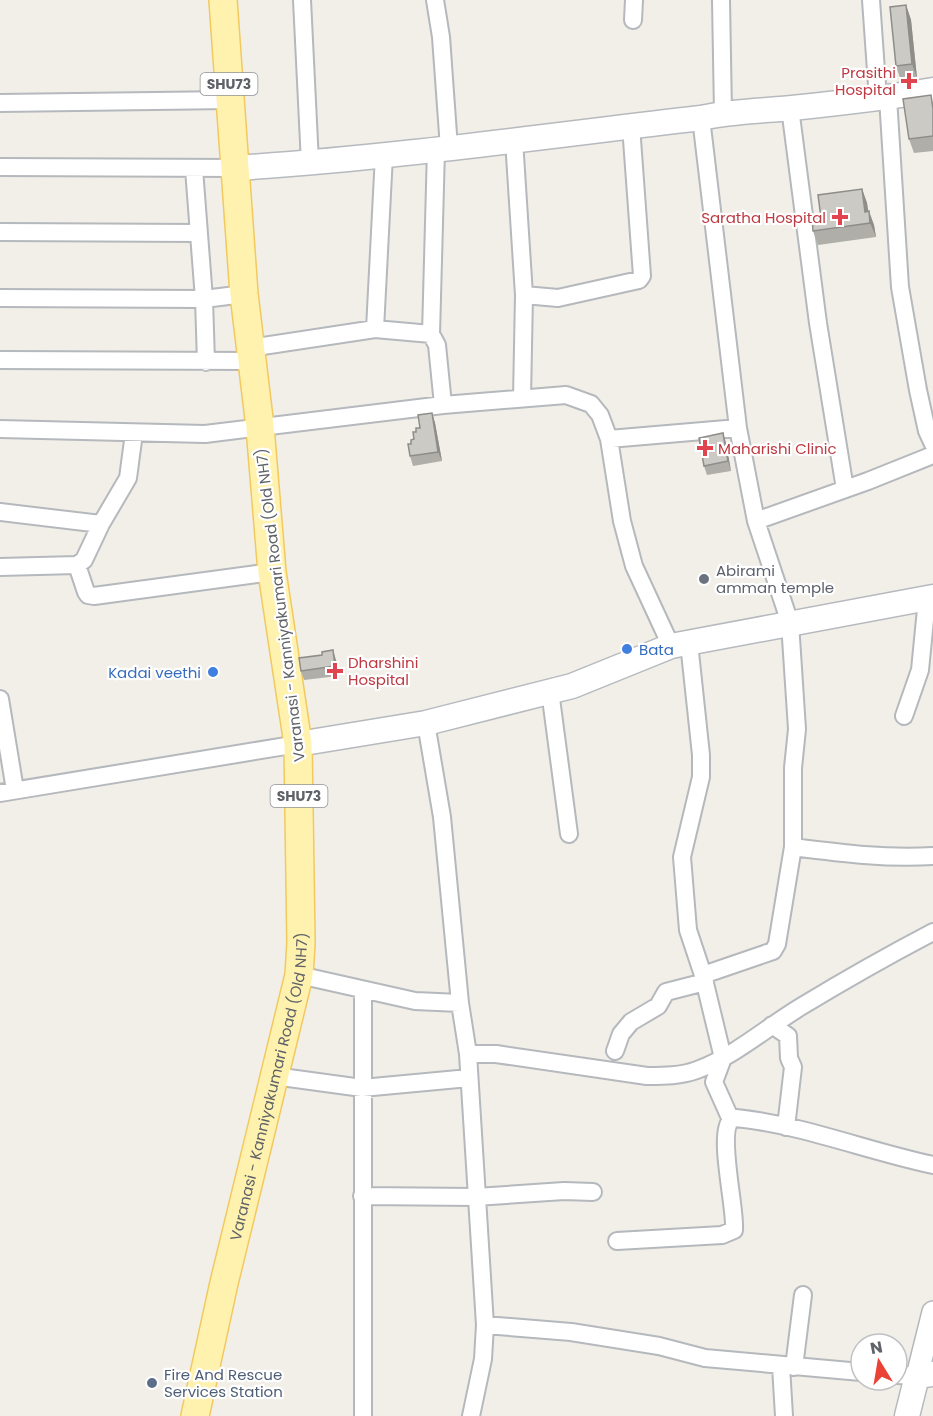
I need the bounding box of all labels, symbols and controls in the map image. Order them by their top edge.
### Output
place label: Prasithi Hospital [835,62,896,100]
marker: Prasithi Hospital [900,72,918,90]
road number: SHU73 [200,73,258,95]
place label: Saratha Hospital [701,207,826,228]
marker: Saratha Hospital [831,208,849,226]
place label: Maharishi Clinic [718,438,837,459]
marker: Maharishi Clinic [696,439,714,457]
street label: Varanasi - Kanniyakumari Road (Old NH7) [250,447,310,763]
place label: Abirami amman temple [716,560,834,598]
marker: Abirami amman temple [697,572,711,586]
place label: Bata [639,639,674,660]
marker: Bata [620,642,634,656]
place label: Dharshini Hospital [348,652,418,690]
place label: Kadai veethi [108,662,201,683]
marker: Dharshini Hospital [326,662,344,680]
marker: Kadai veethi [206,665,220,679]
road number: SHU73 [270,785,328,807]
street label: Varanasi - Kanniyakumari Road (Old NH7) [224,932,312,1243]
north arrow [849,1332,909,1392]
text: N [868,1335,884,1360]
place label: Fire And Rescue Services Station [164,1364,283,1402]
marker: Fire And Rescue Services Station [145,1376,159,1390]

